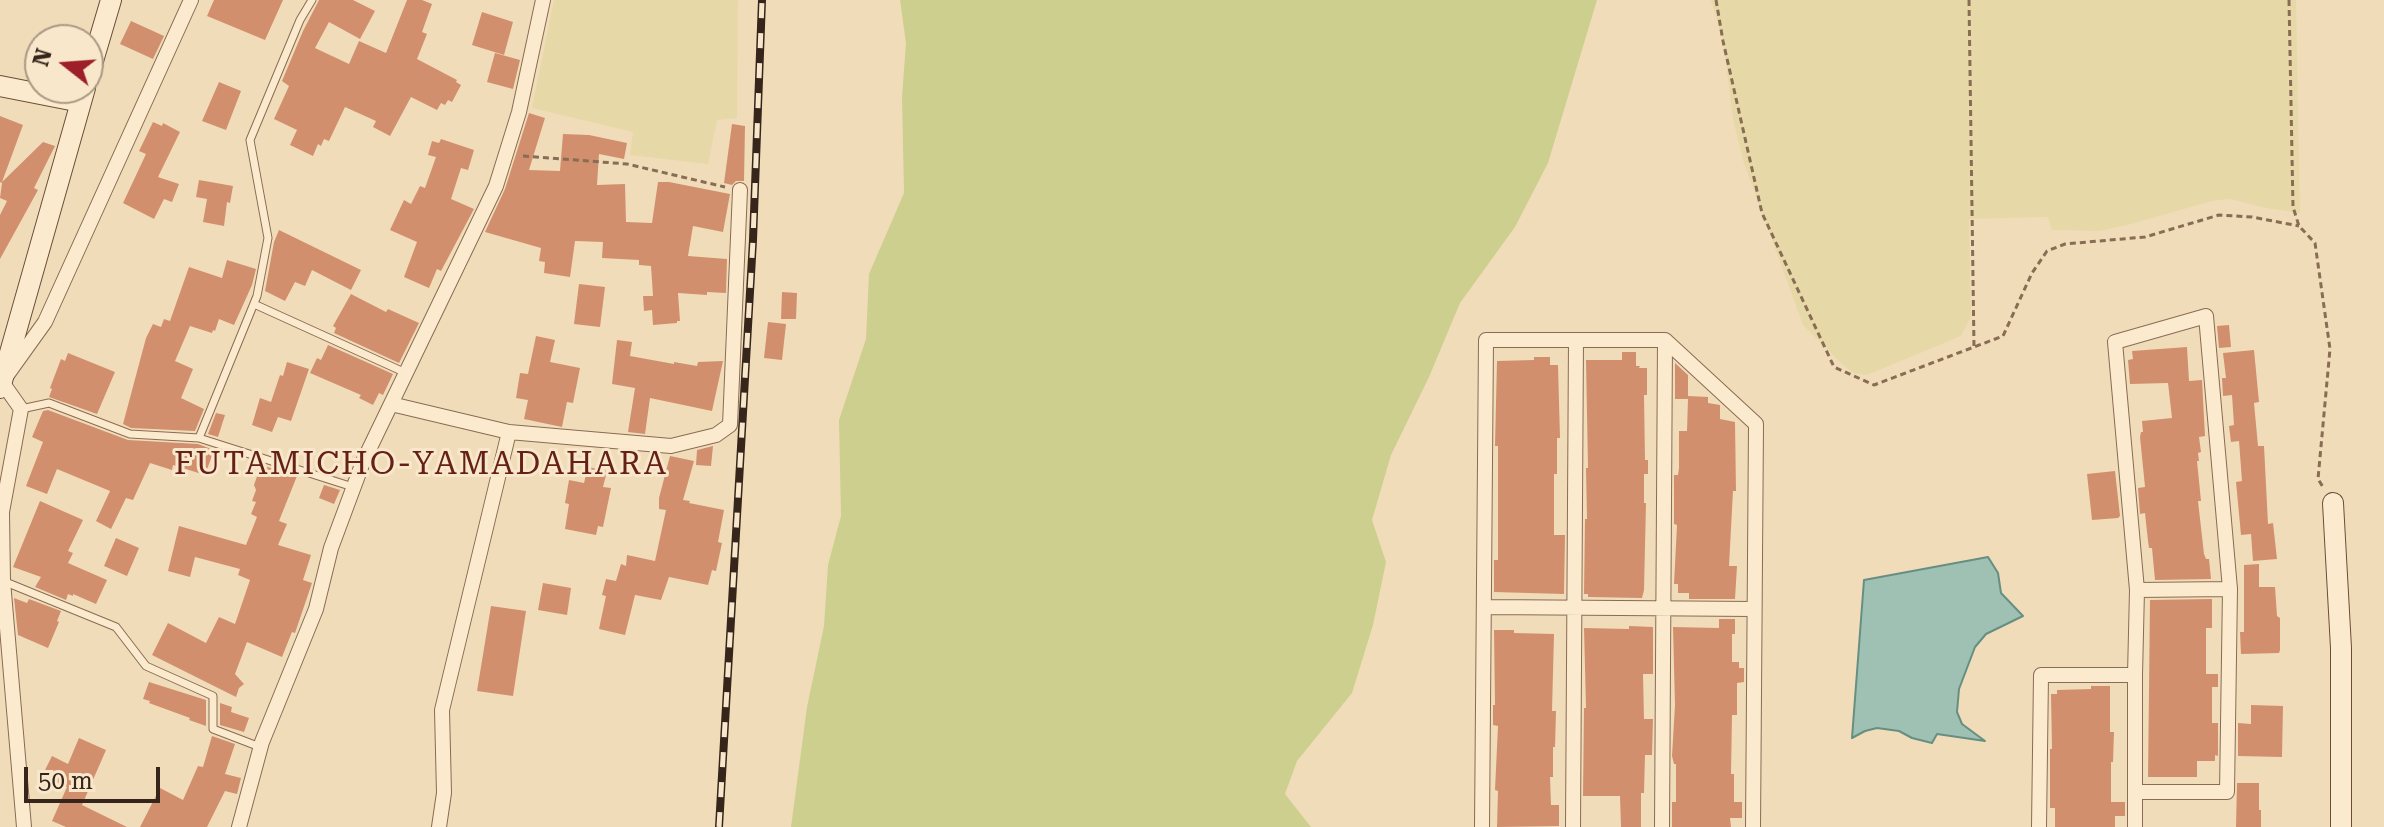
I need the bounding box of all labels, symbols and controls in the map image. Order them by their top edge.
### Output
north arrow [24,24,104,104]
text: N [28,46,57,69]
district label: FUTAMICHO-YAMADAHARA [174,446,668,484]
scale bar [28,751,164,801]
text: 50 m [38,767,93,795]

